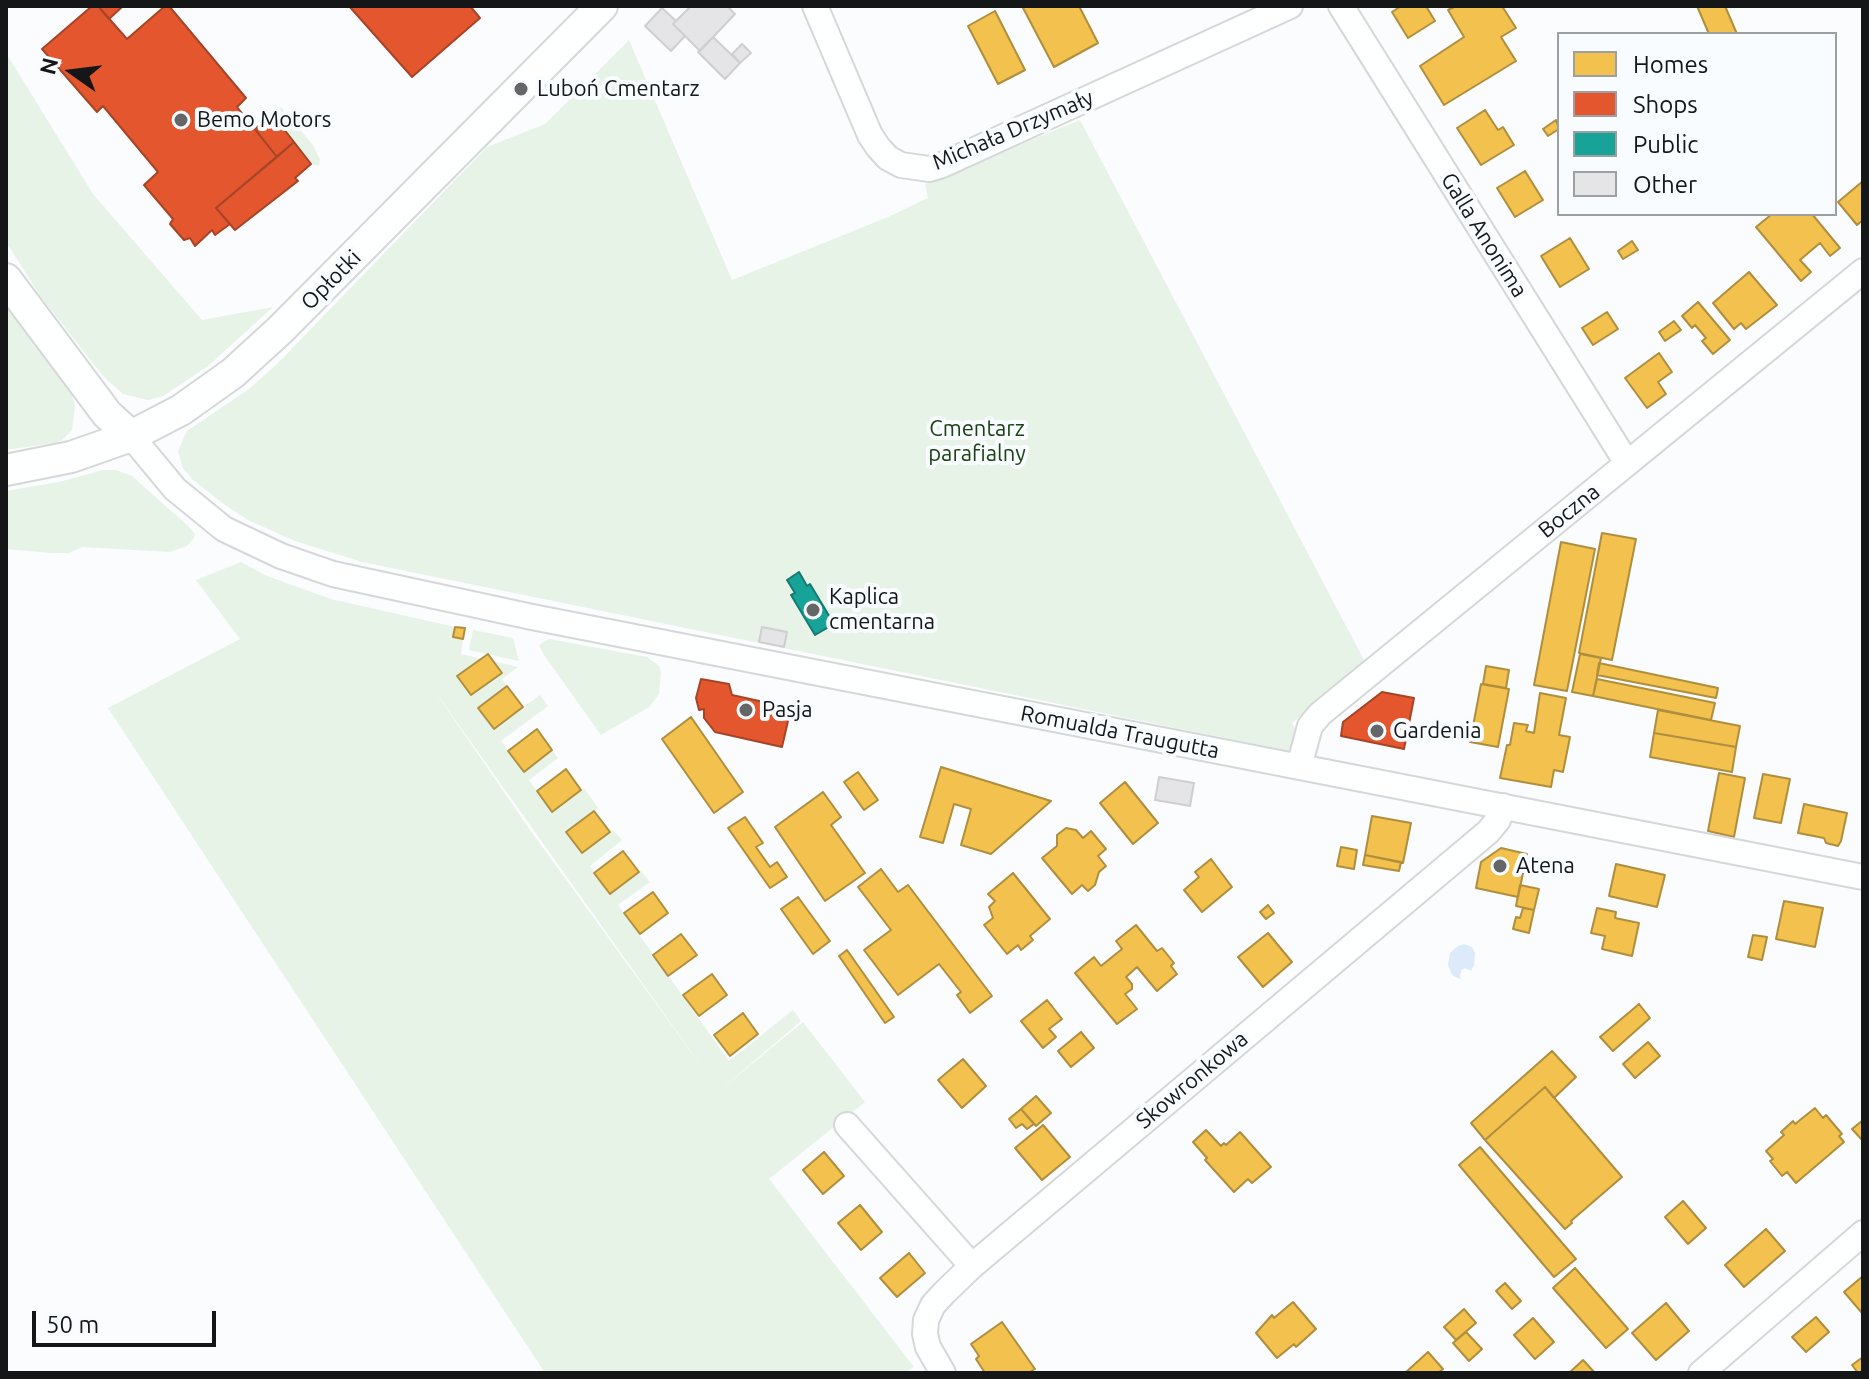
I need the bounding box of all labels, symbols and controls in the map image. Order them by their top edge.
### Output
north arrow [32,32,112,112]
legend [1557,32,1837,216]
text: Homes [1633,51,1708,78]
text: N [34,55,62,77]
place label: Luboń Cmentarz [537,76,700,102]
marker: Luboń Cmentarz [512,80,530,98]
street label: Michała Drzymały [929,84,1097,176]
text: Shops [1633,91,1698,118]
place label: Bemo Motors [197,107,331,133]
marker: Bemo Motors [172,111,190,129]
text: Public [1633,131,1698,158]
street label: Galla Anonima [1435,168,1533,302]
text: Other [1633,171,1697,198]
street label: Opłotki [296,245,366,315]
park label: Cmentarz parafialny [928,416,1026,468]
street label: Boczna [1533,478,1605,544]
place label: Kaplica cmentarna [829,584,935,636]
marker: Kaplica cmentarna [804,601,822,619]
place label: Pasja [762,697,812,723]
street label: Romualda Traugutta [1018,700,1222,764]
marker: Pasja [737,701,755,719]
place label: Gardenia [1393,718,1481,744]
marker: Gardenia [1368,722,1386,740]
place label: Atena [1516,853,1575,879]
marker: Atena [1491,857,1509,875]
street label: Skowronkowa [1131,1026,1253,1134]
scale bar [36,1295,220,1345]
text: 50 m [46,1311,99,1338]

